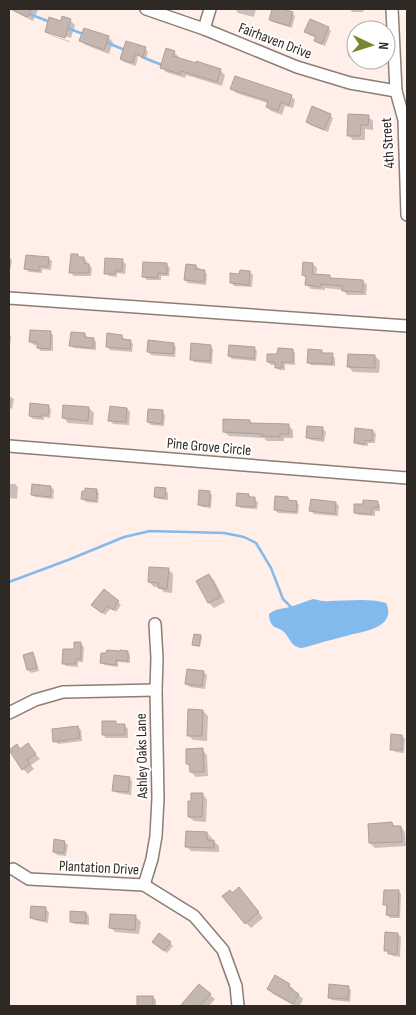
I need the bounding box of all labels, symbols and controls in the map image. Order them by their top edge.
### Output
street label: Fairhaven Drive [236,18,314,64]
north arrow [346,20,396,70]
text: N [375,42,392,50]
street label: 4th Street [377,116,399,169]
street label: Pine Grove Circle [166,434,252,460]
street label: Ashley Oaks Lane [132,713,152,800]
street label: Plantation Drive [58,856,140,880]

